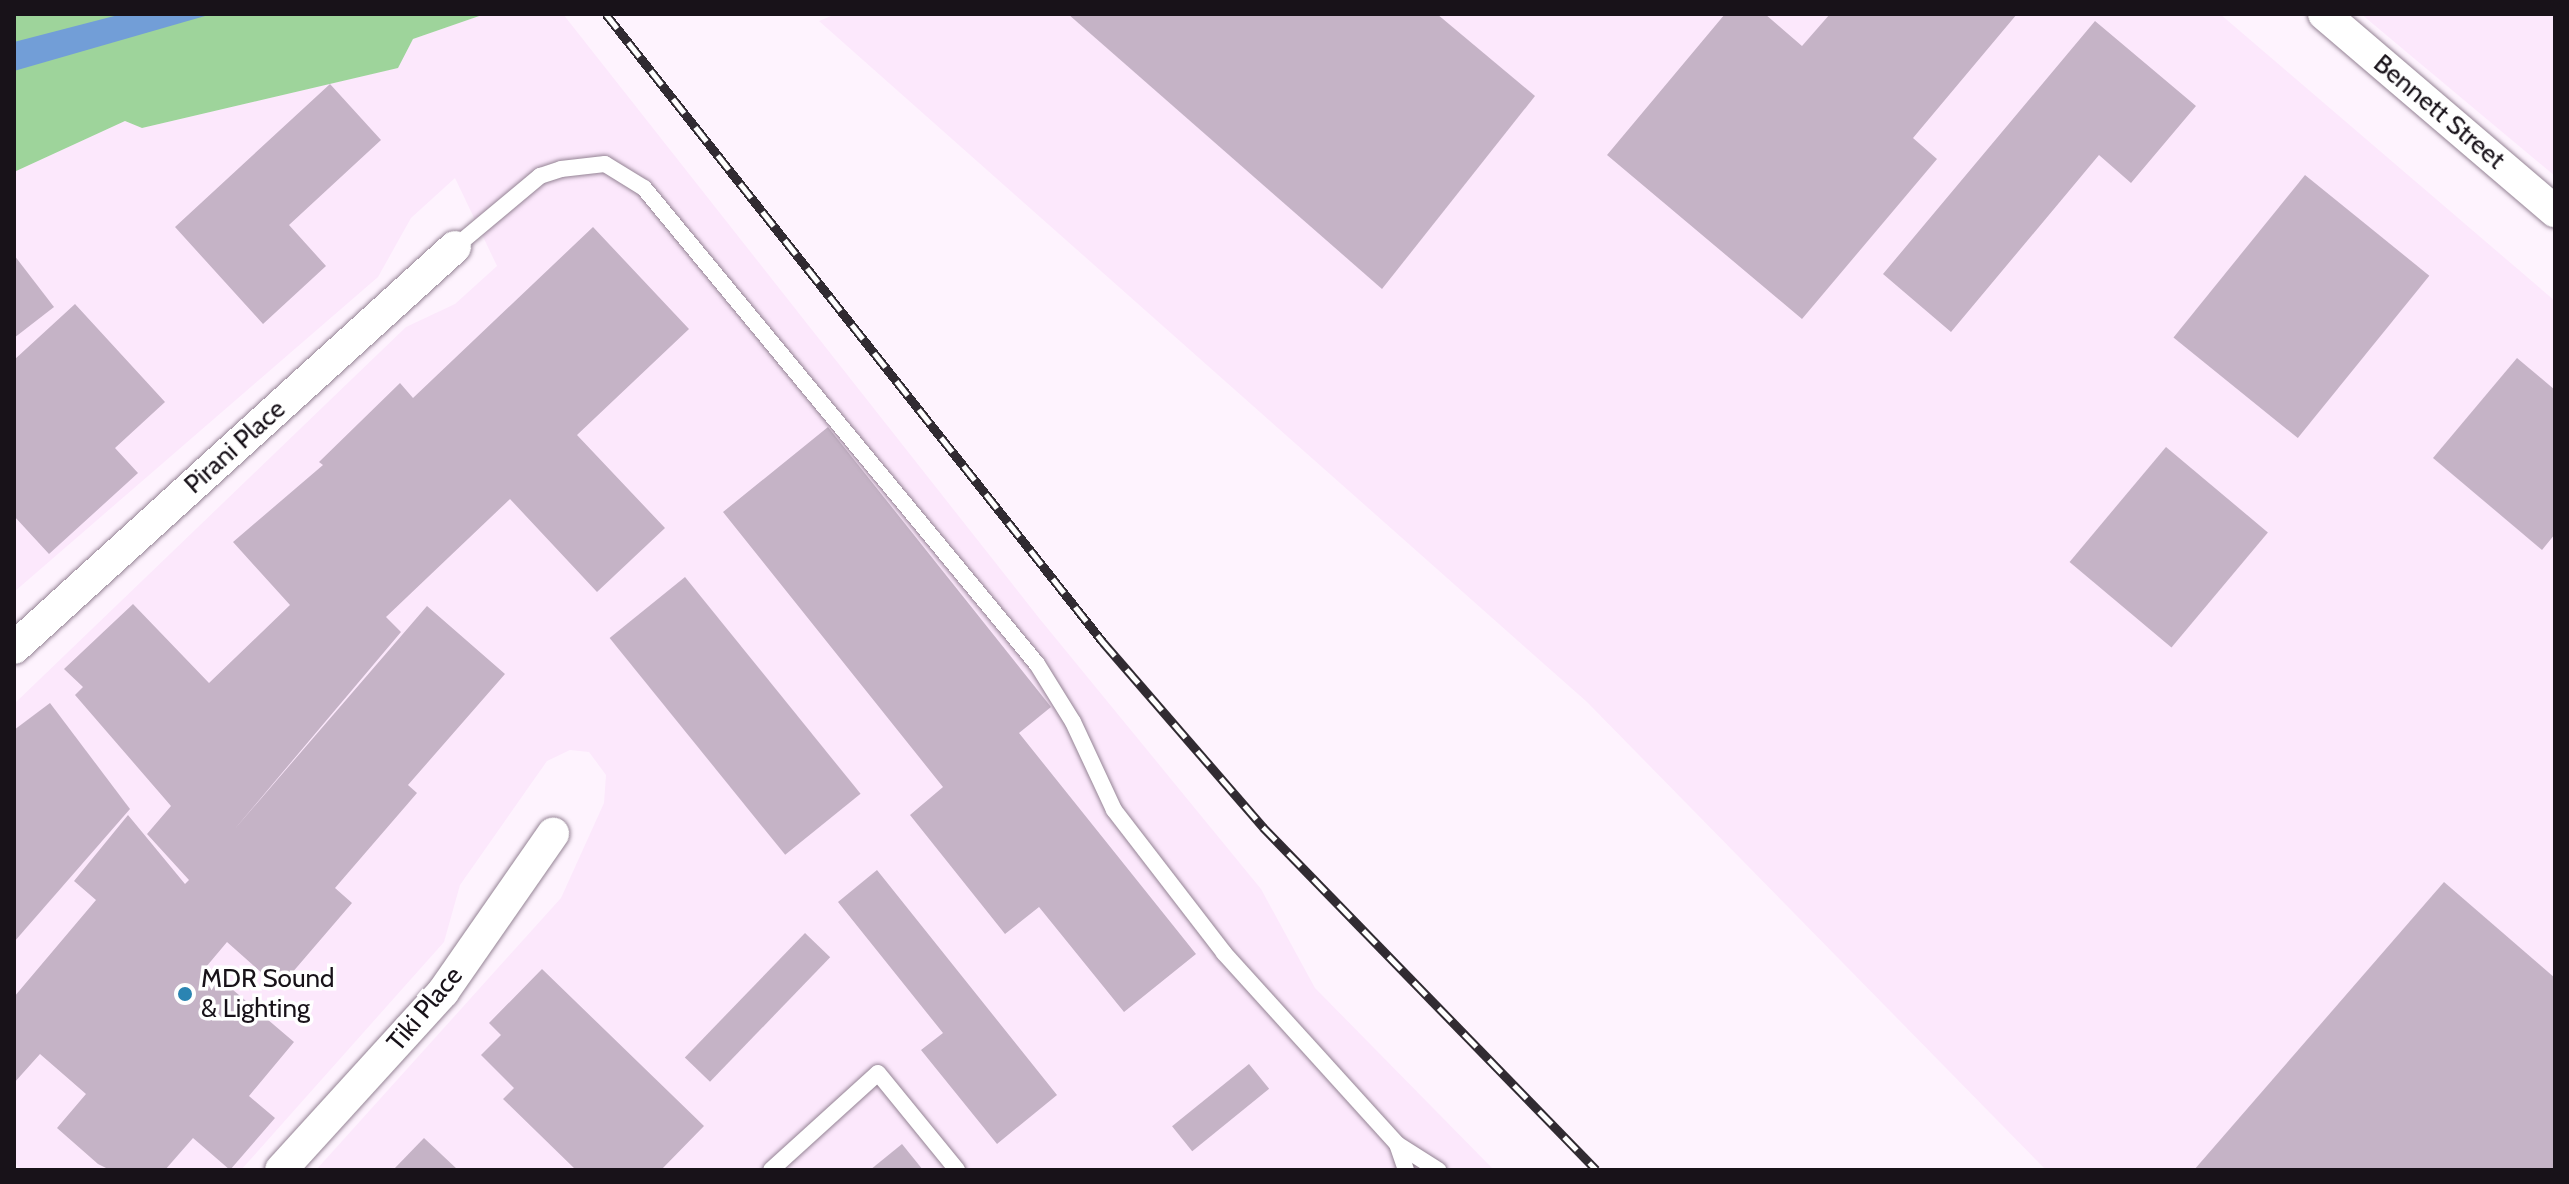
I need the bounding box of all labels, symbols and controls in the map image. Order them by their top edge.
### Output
street label: Bennett Street [2367,48,2511,176]
street label: Pirani Place [178,394,292,500]
street label: Tiki Place [381,961,469,1057]
place label: MDR Sound & Lighting [201,963,334,1024]
marker: MDR Sound & Lighting [176,985,194,1003]

